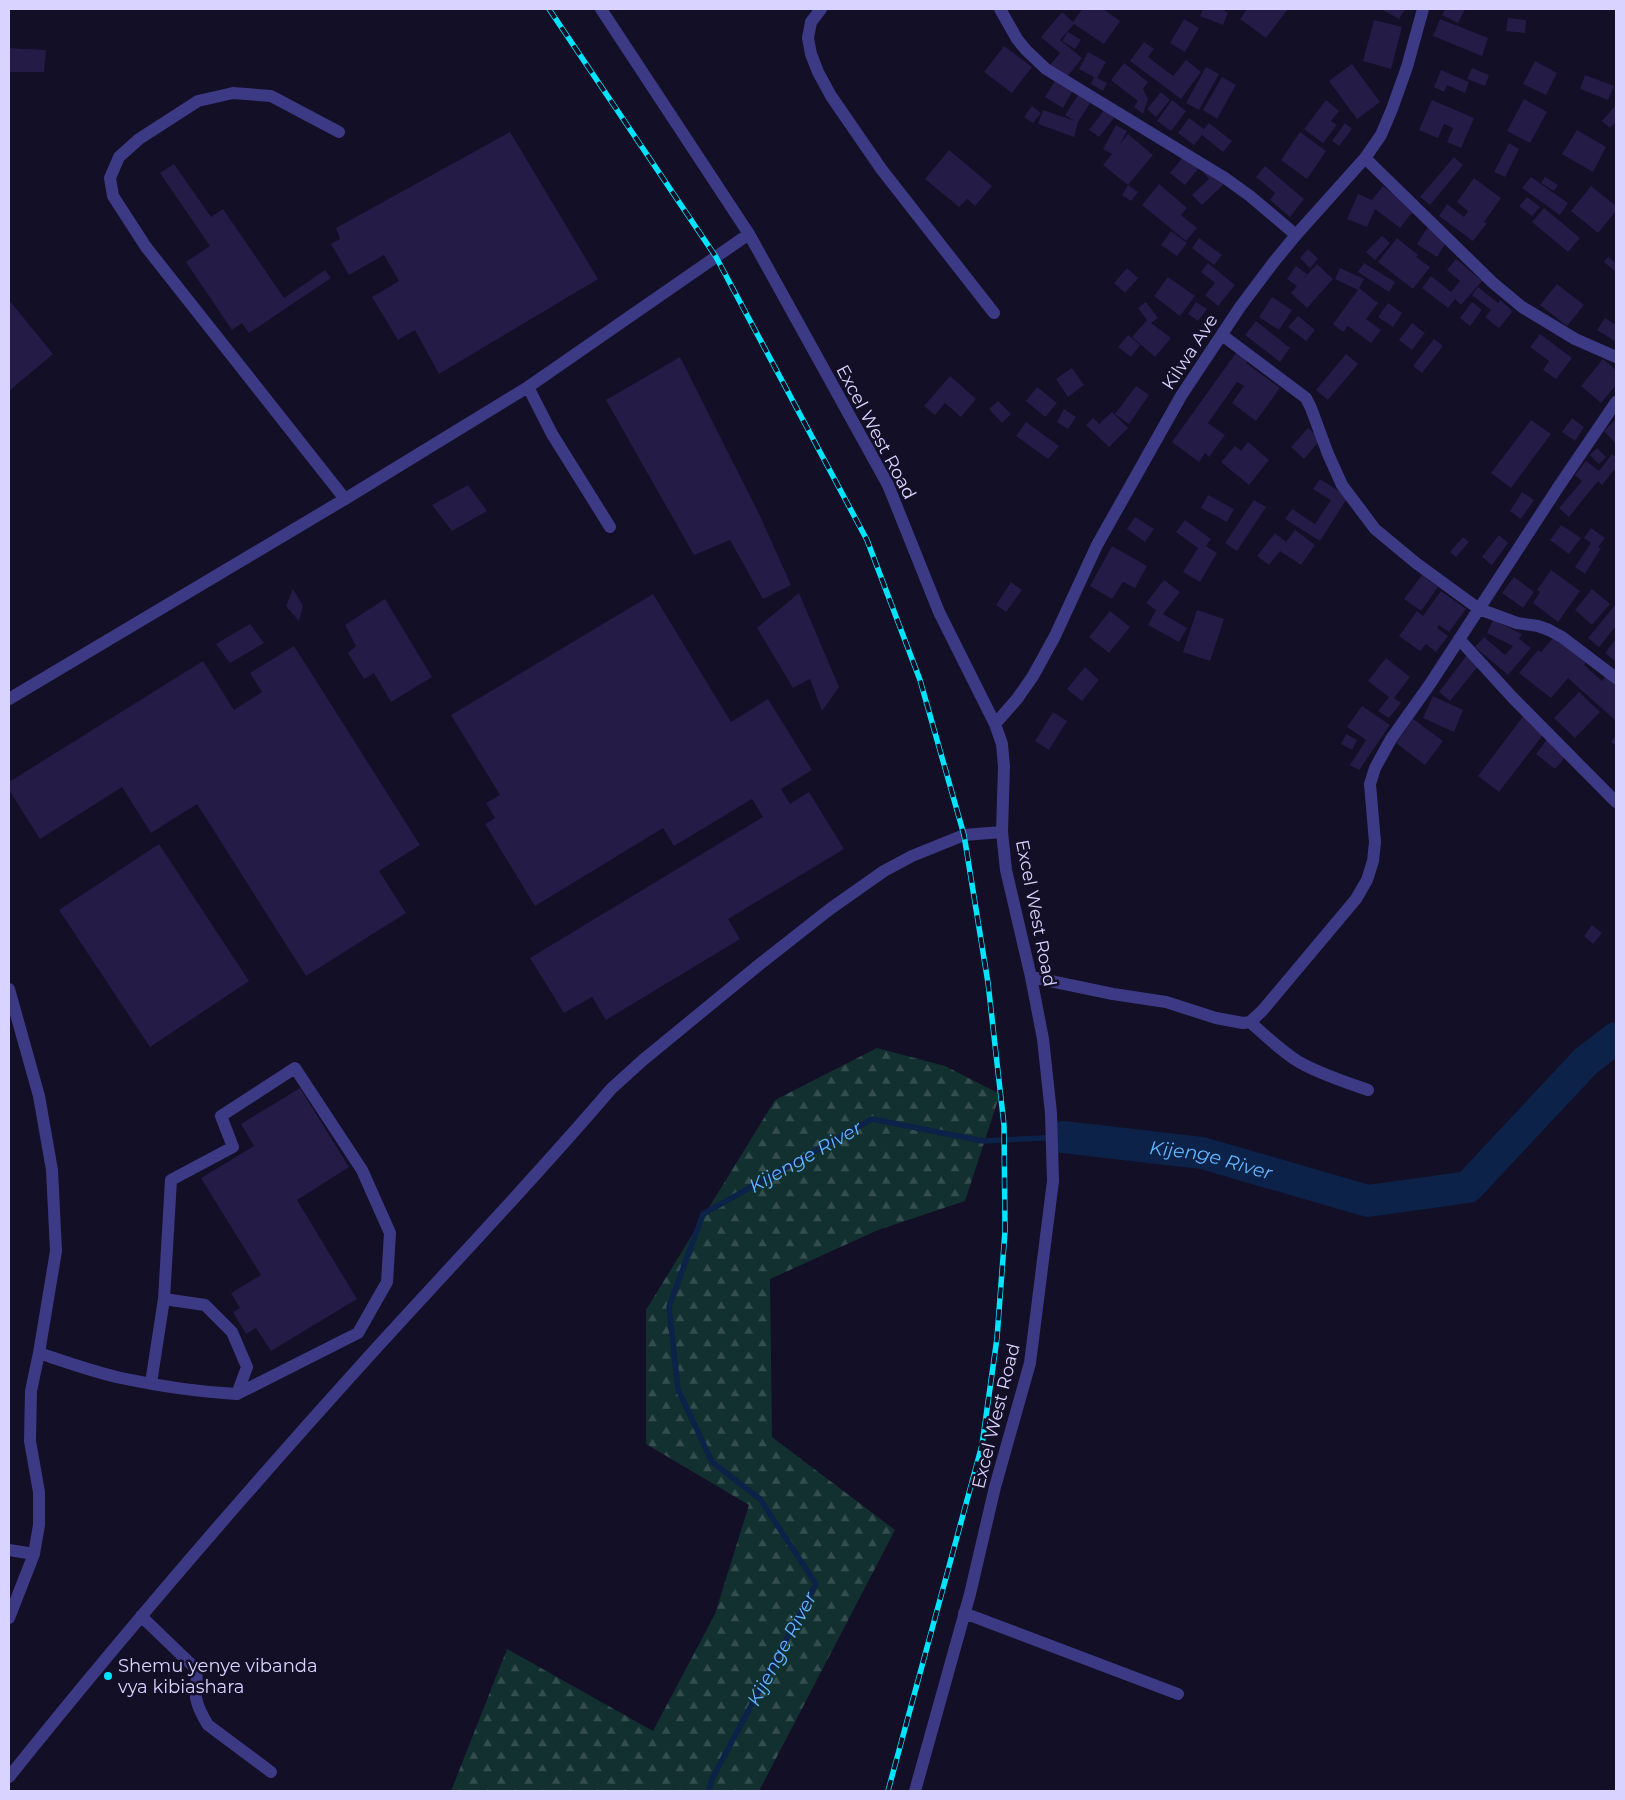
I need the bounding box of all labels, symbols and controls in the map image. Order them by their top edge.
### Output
street label: Kilwa Ave [1157,310,1223,394]
street label: Excel West Road [831,361,921,503]
street label: Excel West Road [1011,838,1061,988]
water label: Kijenge River [745,1116,866,1198]
water label: Kijenge River [1148,1136,1275,1185]
street label: Excel West Road [967,1341,1025,1491]
water label: Kijenge River [742,1588,822,1710]
place label: Shemu yenye vibanda vya kibiashara [118,1655,318,1698]
marker: Shemu yenye vibanda vya kibiashara [102,1670,114,1682]

